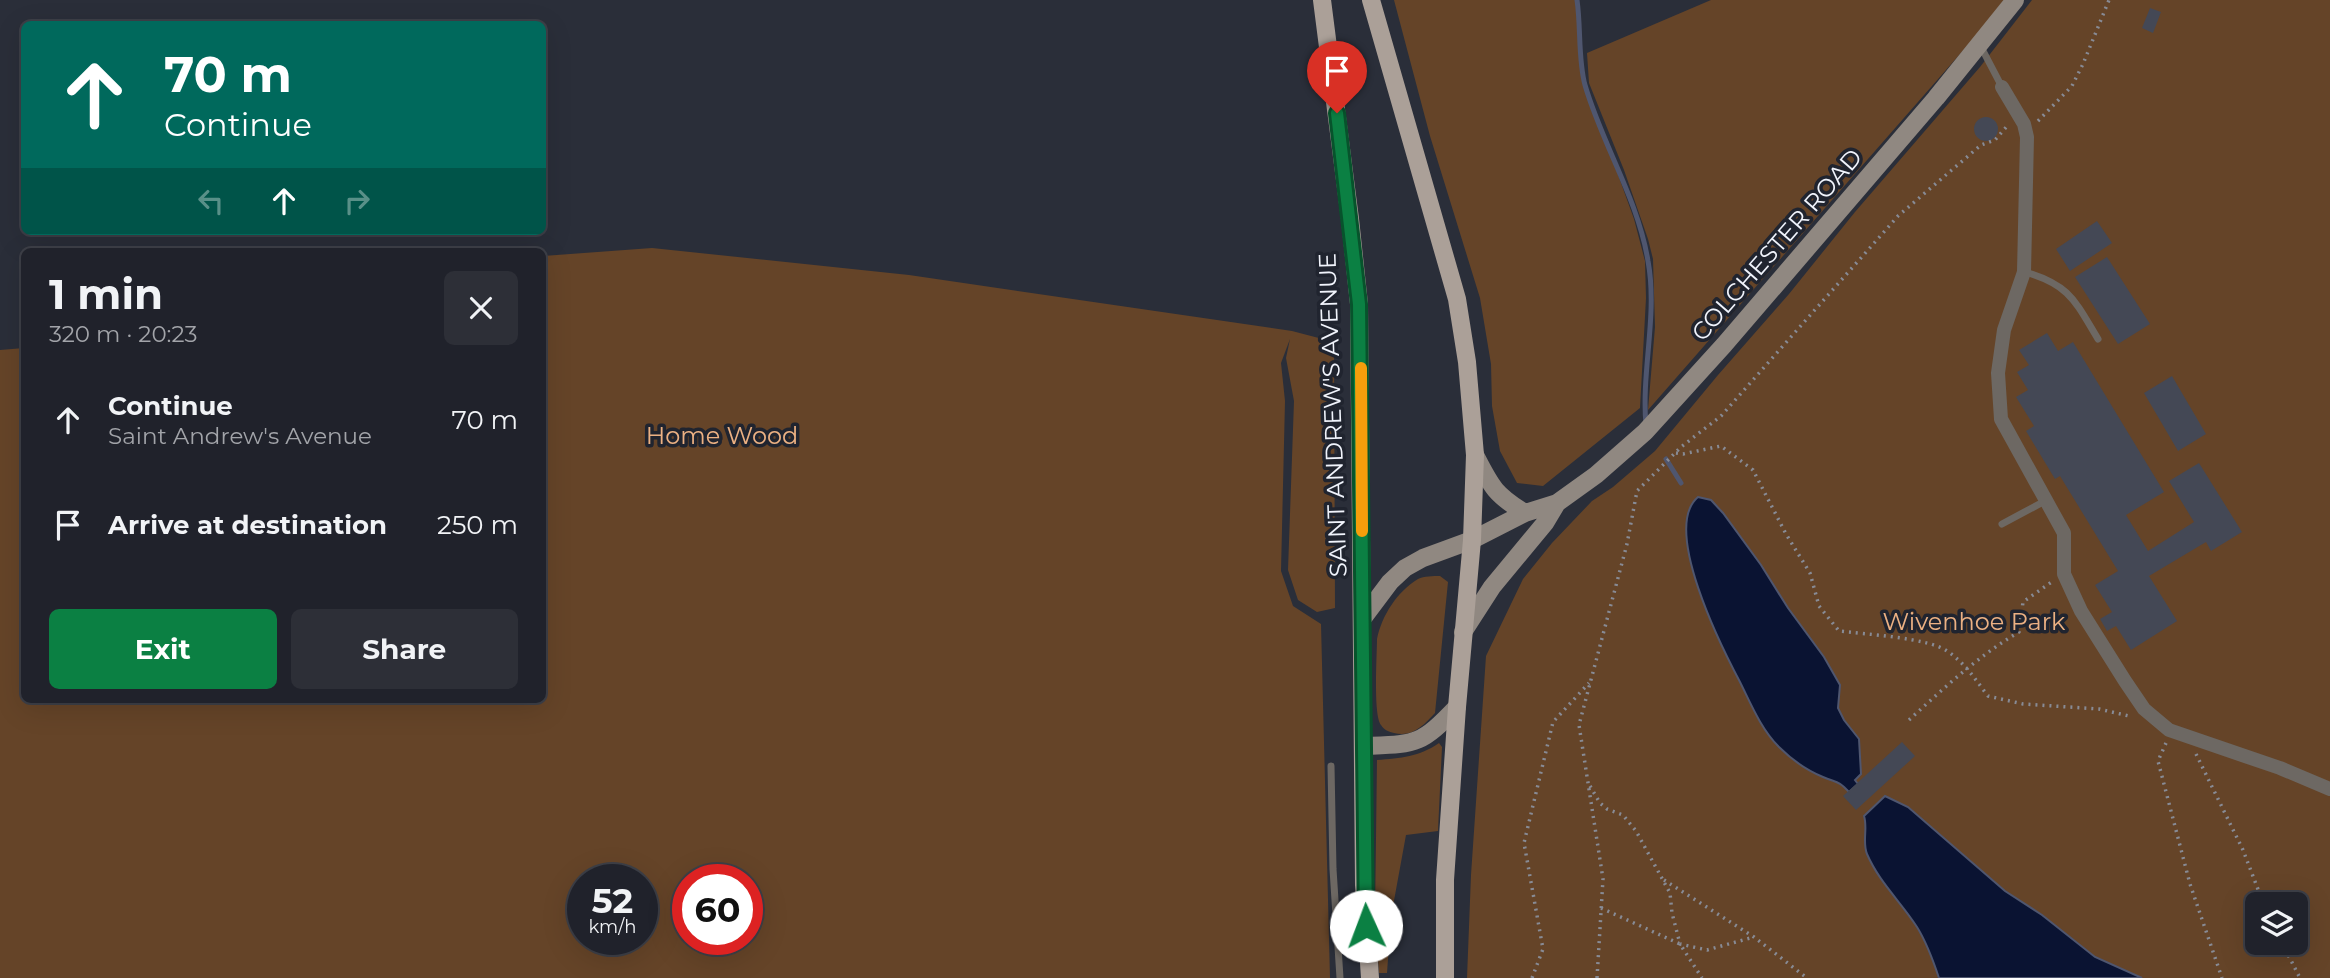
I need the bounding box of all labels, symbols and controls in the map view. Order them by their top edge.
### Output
pin [1307,41,1367,113]
text: 70 m [164,45,292,104]
icon: ahead [49,49,140,140]
icon: arrive [1318,52,1356,90]
text: Continue [164,105,312,144]
street label: COLCHESTER ROAD [1685,143,1868,347]
icon: left [192,182,230,220]
icon: ahead [265,182,303,220]
icon: right [338,182,376,220]
street label: SAINT ANDREW'S AVENUE [1312,252,1353,578]
text: 1 min [49,268,163,320]
button: close [444,271,518,345]
text: 320 m · 20:23 [49,320,198,348]
text: Continue [108,390,233,422]
icon: ahead [49,401,87,439]
text: 70 m [452,404,518,436]
park label: Home Wood [646,421,798,450]
text: Saint Andrew's Avenue [108,422,372,450]
icon: arrive [49,506,87,544]
text: Arrive at destination [108,509,387,541]
text: 250 m [437,509,518,541]
park label: Wivenhoe Park [1883,607,2066,636]
button: Exit [49,609,277,689]
button: Share [291,609,518,689]
speed limit sign: 60 [672,864,763,955]
text: 52 [592,879,633,922]
position arrow [1329,889,1403,963]
map controls [2245,892,2308,955]
button: layers [2245,892,2308,955]
text: km/h [588,916,637,938]

